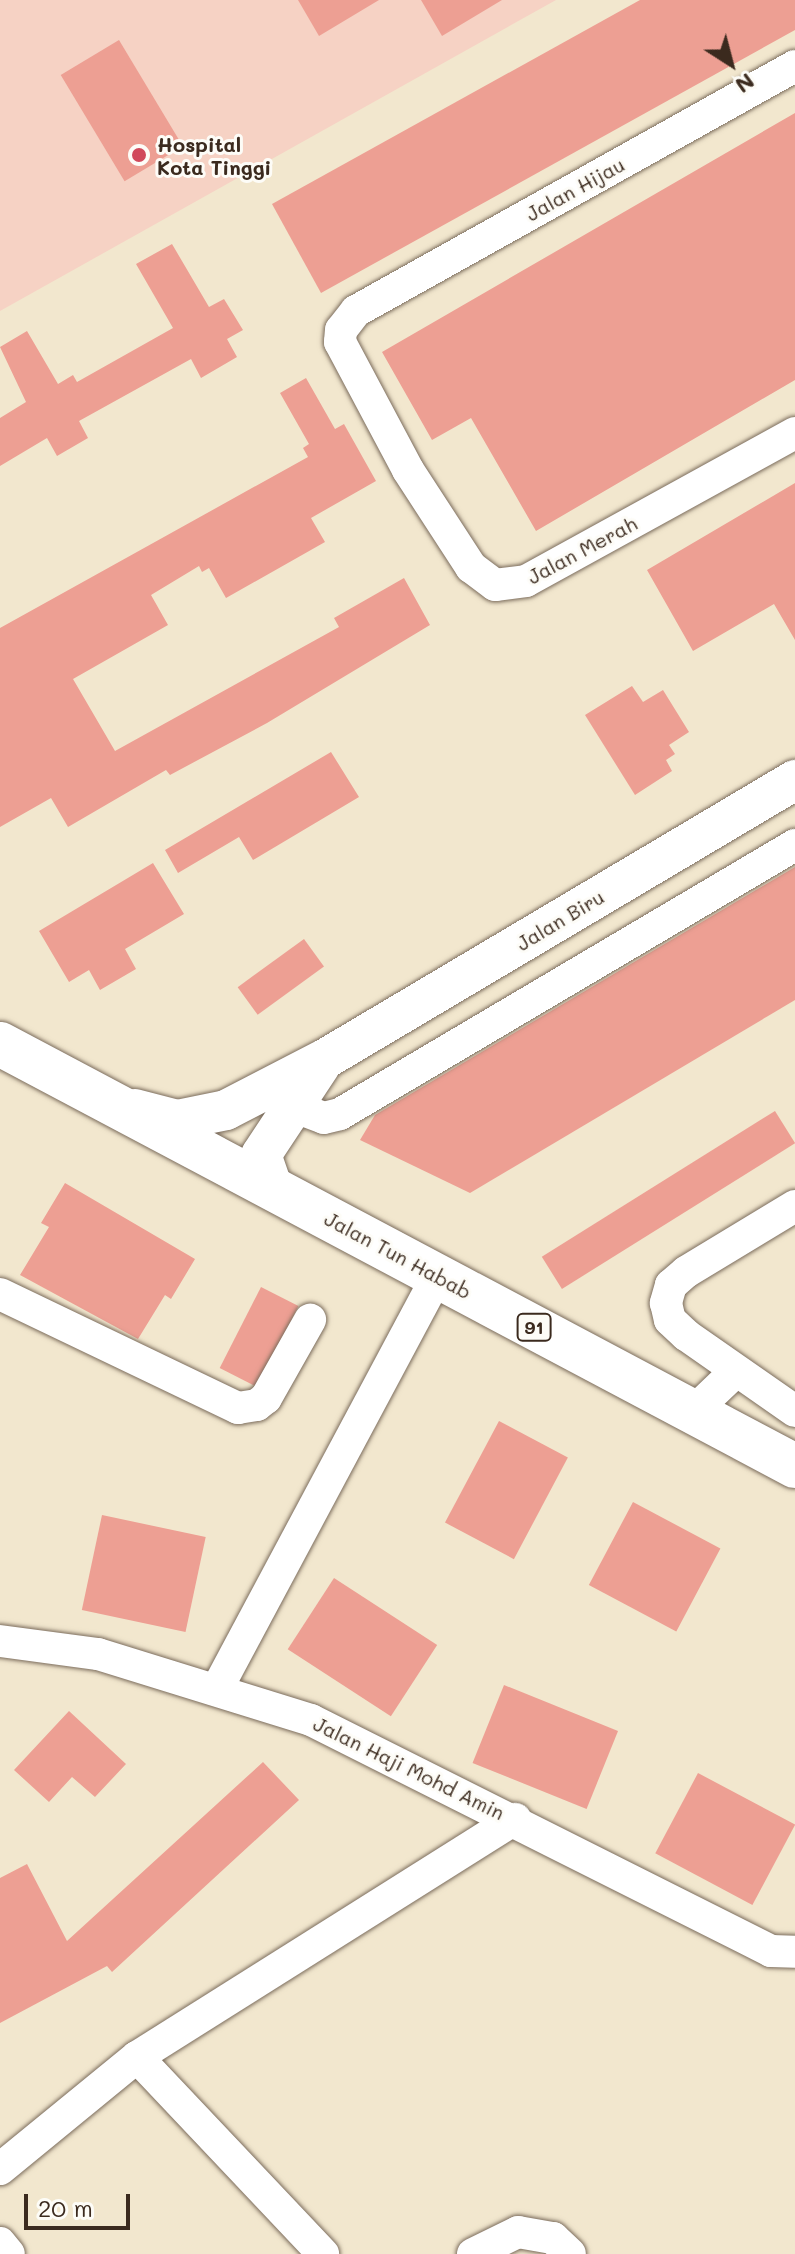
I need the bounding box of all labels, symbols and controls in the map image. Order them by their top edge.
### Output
north arrow [691,24,771,104]
text: N [730,67,761,100]
place label: Hospital Kota Tinggi [157,132,271,179]
marker: Hospital Kota Tinggi [128,144,150,166]
street label: Jalan Hijau [522,152,628,226]
street label: Jalan Merah [523,511,641,589]
street label: Jalan Biru [512,884,608,956]
street label: Jalan Tun Habab [321,1206,475,1304]
road number: 91 [516,1313,552,1341]
street label: Jalan Haji Mohd Amin [310,1711,508,1825]
scale bar [28,2178,134,2228]
text: 20 m [38,2192,93,2223]

